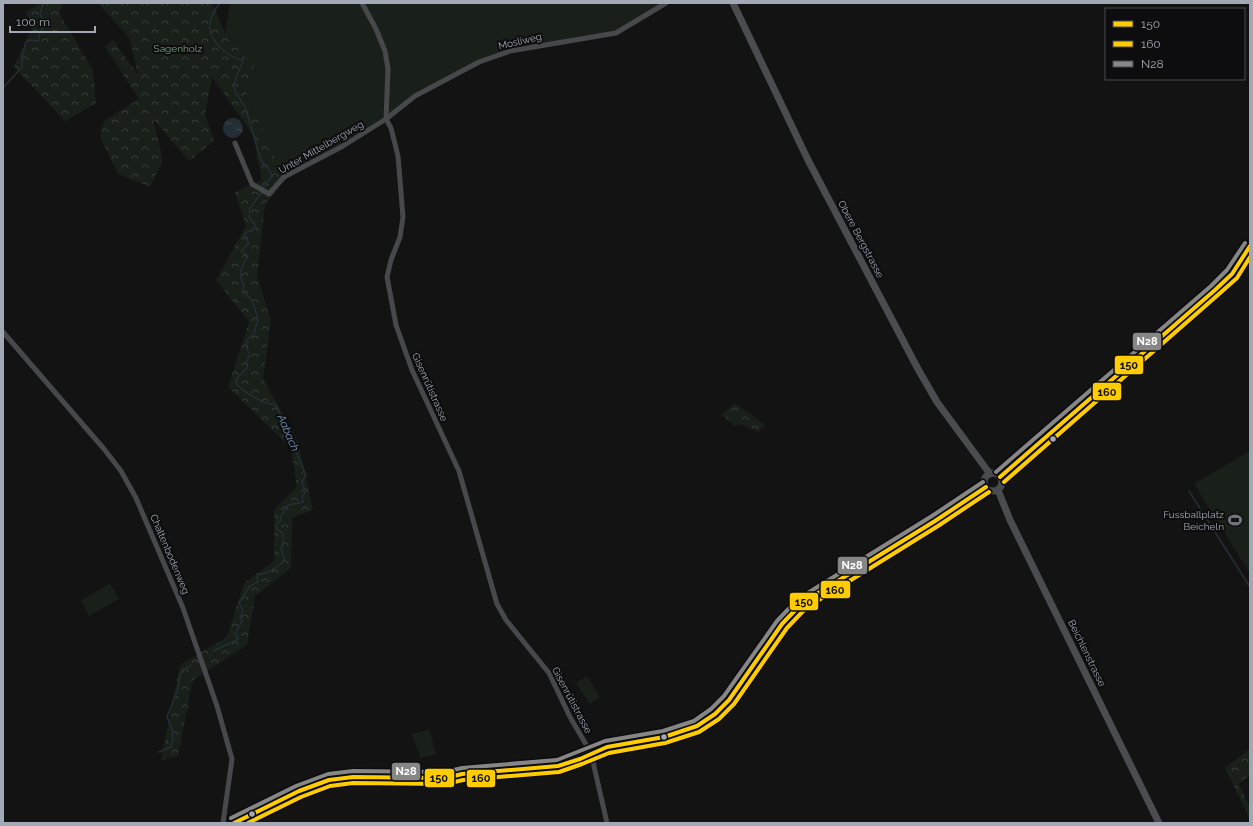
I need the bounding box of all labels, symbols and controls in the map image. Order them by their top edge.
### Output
scale bar [10,8,95,34]
legend [1105,8,1245,80]
text: 100 m [16,15,50,29]
text: 150 [1141,17,1160,31]
street label: Mosliweg [497,31,543,51]
text: 160 [1141,37,1161,51]
park label: Sagenholz [154,43,202,54]
text: N28 [1141,57,1164,71]
street label: Unter Mittelbergweg [277,118,365,176]
street label: Obere Bergstrasse [836,198,886,280]
line badge: N28 [1132,332,1162,351]
text: N28 [1136,335,1158,348]
street label: Gisenrütistrasse [410,351,450,423]
line badge: 150 [1114,355,1144,375]
text: 150 [1120,359,1138,372]
line badge: 160 [1092,382,1122,401]
text: 160 [1098,386,1117,399]
water label: Aabach [274,412,302,453]
unlabelled marker [1048,434,1058,444]
place label: Fussballplatz Beicheln [1163,509,1224,532]
street label: Chaltenbodenweg [148,512,192,596]
sports icon: Fussballplatz Beicheln [1227,512,1243,528]
line badge: N28 [837,556,868,575]
text: N28 [841,559,863,572]
line badge: 160 [820,580,851,599]
text: 160 [826,584,845,597]
line badge: 150 [789,592,819,611]
text: 150 [795,596,813,609]
street label: Beichlenstrasse [1066,618,1108,688]
street label: Gisenrütistrasse [550,665,594,735]
unlabelled marker [659,732,669,742]
line badge: N28 [391,762,421,781]
text: N28 [395,765,417,778]
line badge: 150 [424,768,455,788]
line badge: 160 [466,769,496,788]
text: 150 [430,772,448,785]
text: 160 [472,772,491,785]
unlabelled marker [247,809,257,819]

